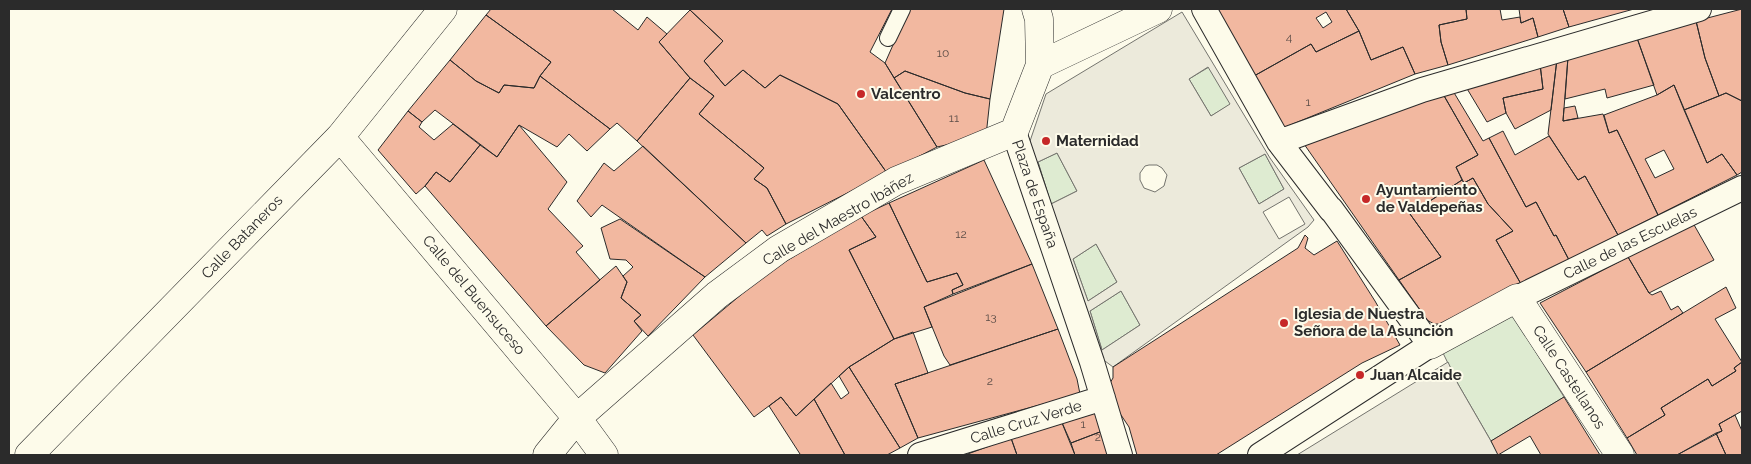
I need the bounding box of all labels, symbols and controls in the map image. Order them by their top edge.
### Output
house number: 4 [1286,30,1293,44]
house number: 10 [937,46,949,60]
place label: Valcentro [871,85,941,103]
marker: Valcentro [855,88,867,100]
house number: 1 [1305,95,1311,109]
house number: 11 [949,111,959,125]
place label: Maternidad [1056,132,1139,150]
marker: Maternidad [1040,135,1052,147]
street label: Plaza de España [1008,137,1062,251]
street label: Calle del Maestro Ibáñez [759,168,917,270]
place label: Ayuntamiento de Valdepeñas [1376,181,1483,216]
street label: Calle Bataneros [198,191,286,283]
marker: Ayuntamiento de Valdepeñas [1360,193,1372,205]
street label: Calle de las Escuelas [1560,203,1700,283]
house number: 12 [955,227,967,241]
street label: Calle del Buensuceso [419,232,529,359]
place label: Iglesia de Nuestra Señora de la Asunción [1294,305,1453,340]
house number: 13 [985,310,997,324]
marker: Iglesia de Nuestra Señora de la Asunción [1278,317,1290,329]
street label: Calle Castellanos [1529,322,1609,432]
place label: Juan Alcaide [1370,366,1462,384]
marker: Juan Alcaide [1354,369,1366,381]
house number: 2 [987,374,993,388]
street label: Calle Cruz Verde [968,396,1084,448]
house number: 1 [1080,417,1086,431]
house number: 2 [1095,430,1101,444]

